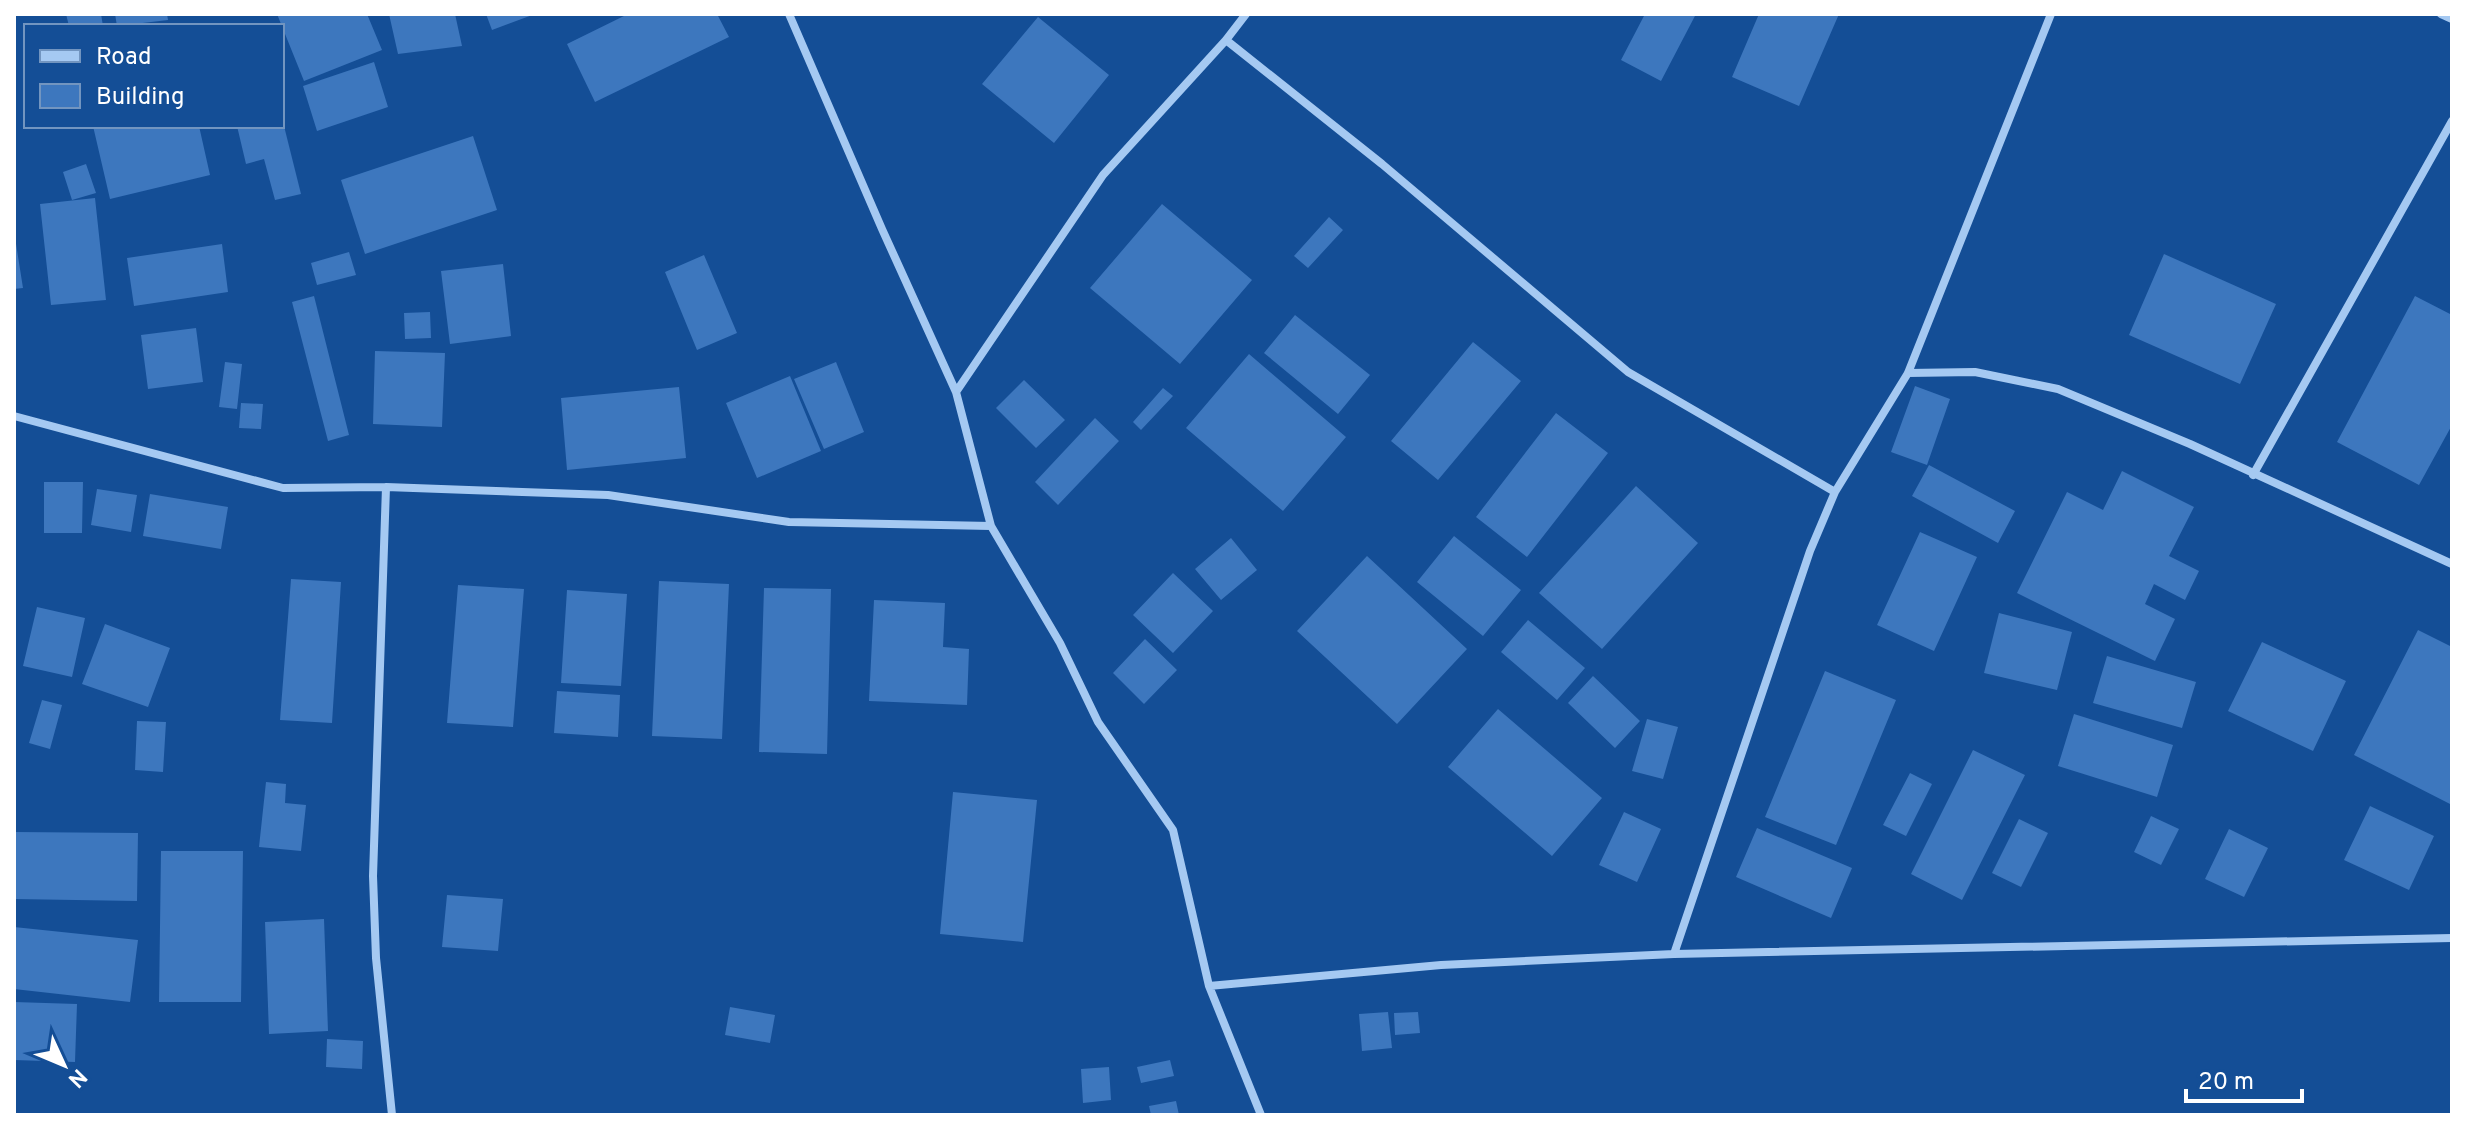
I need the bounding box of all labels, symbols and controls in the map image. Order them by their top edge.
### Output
legend [24,24,284,128]
text: Road [96,43,152,73]
text: Building [96,83,185,113]
north arrow [24,1025,104,1105]
scale bar [2186,1053,2302,1103]
text: N [61,1062,92,1092]
text: 20 m [2198,1068,2254,1098]

